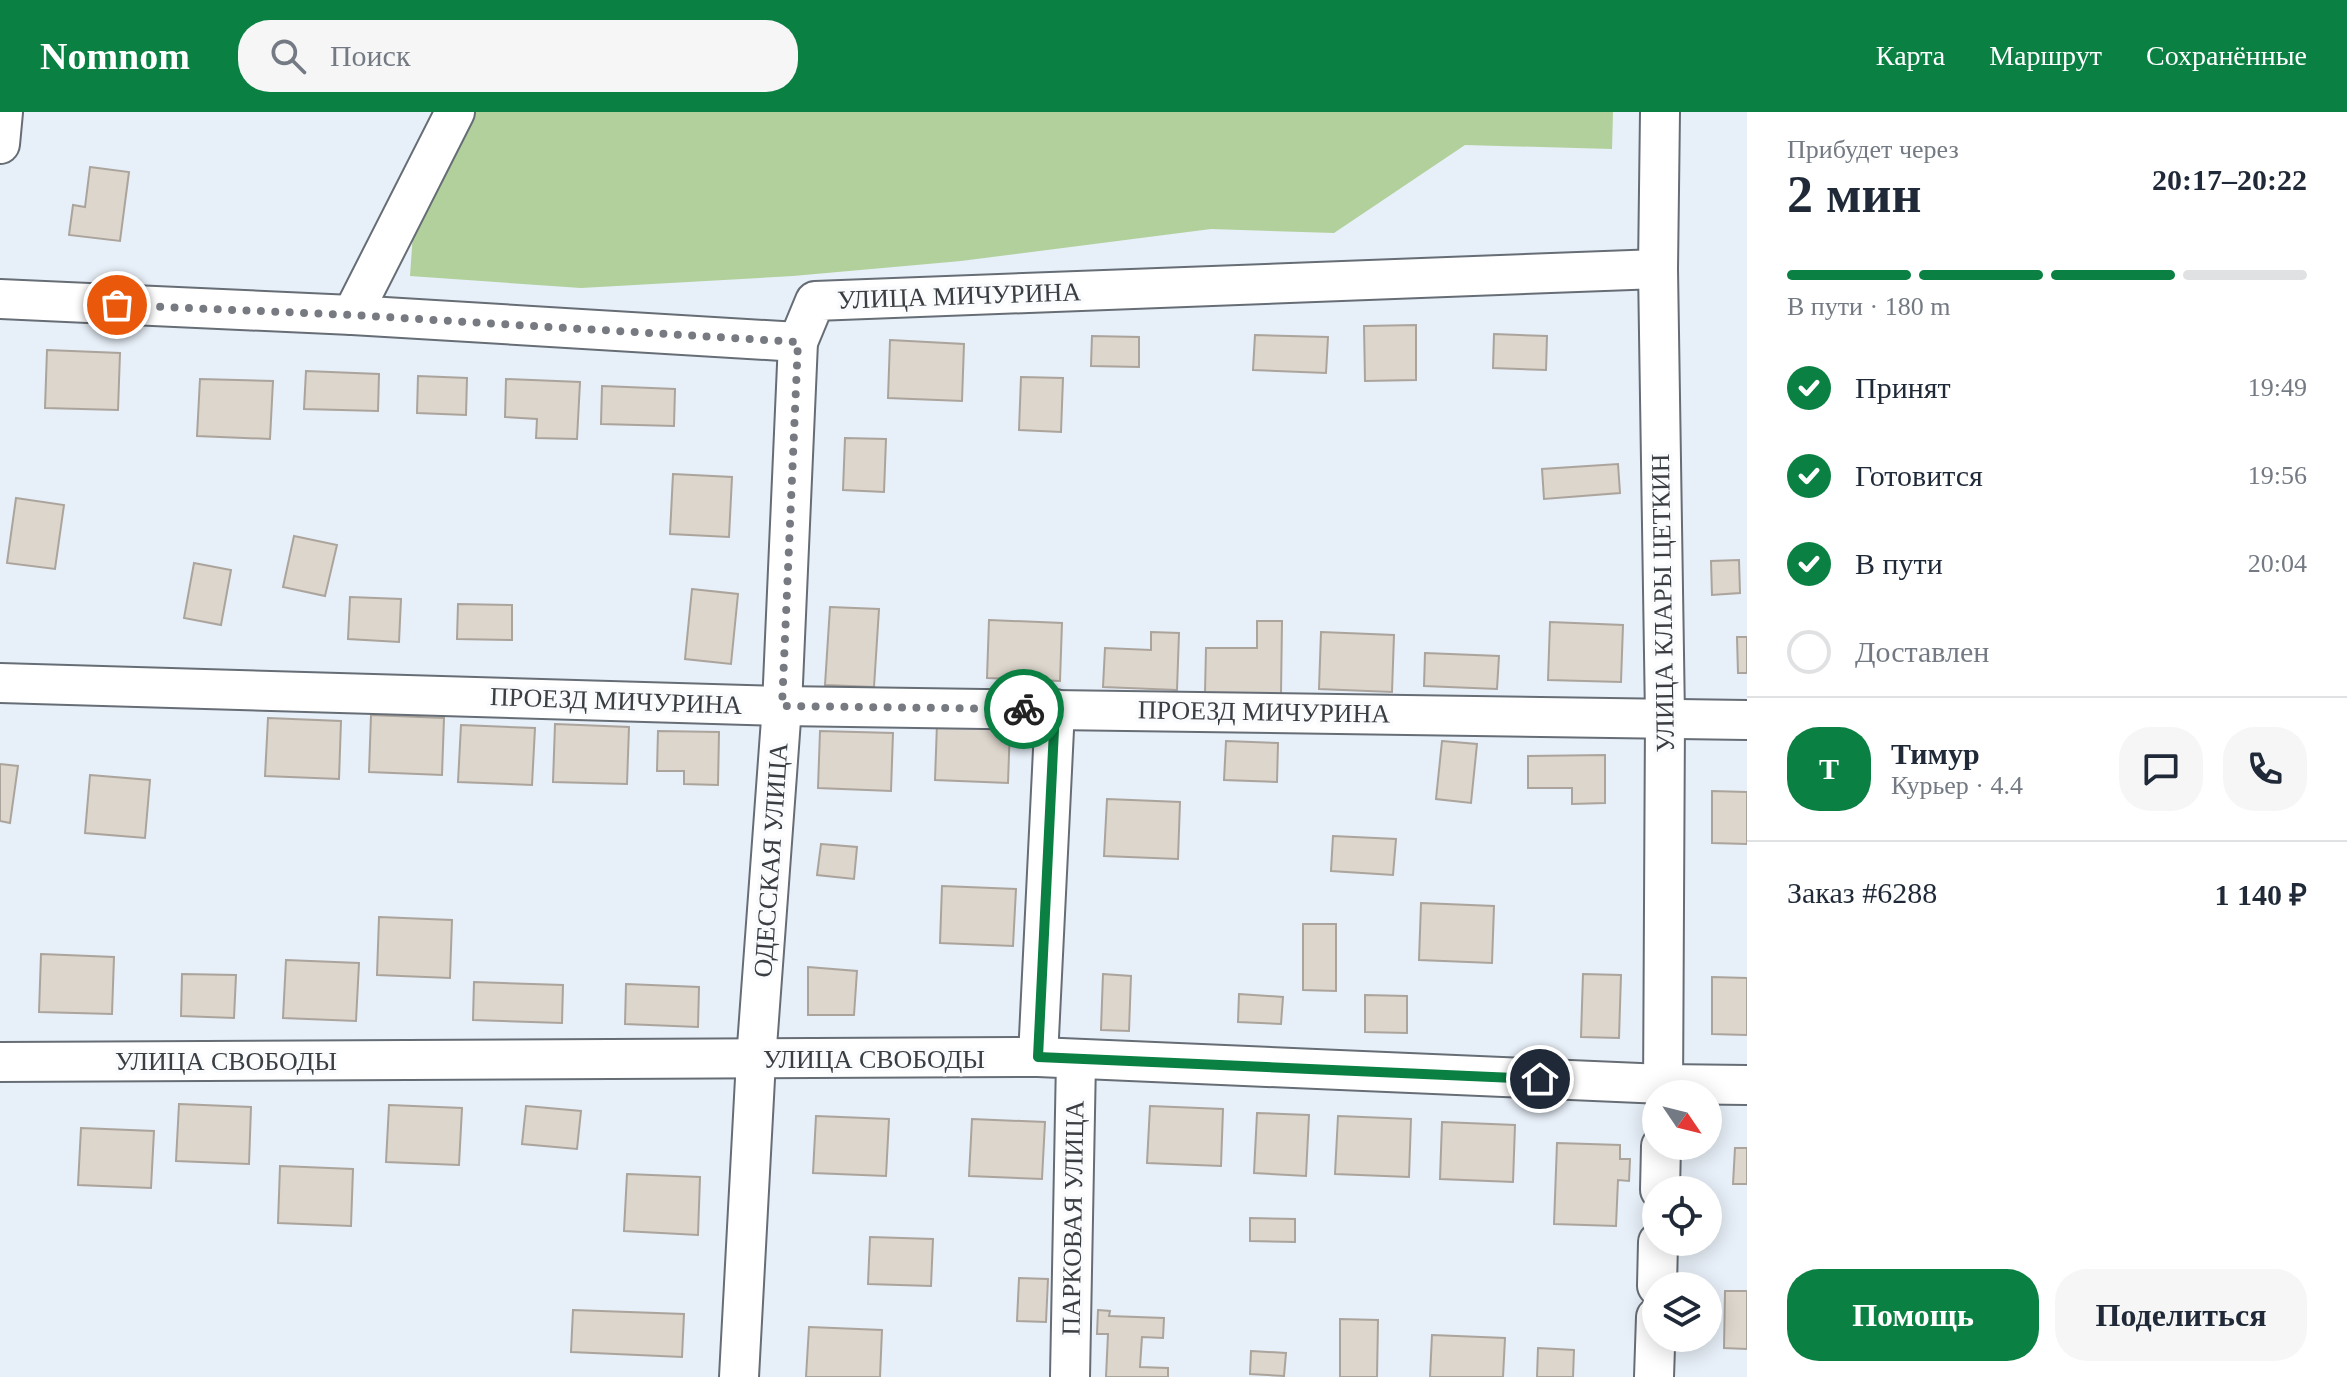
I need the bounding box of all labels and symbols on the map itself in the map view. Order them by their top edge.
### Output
pin [83,271,151,339]
street label: УЛИЦА МИЧУРИНА [837,277,1082,315]
street label: УЛИЦА КЛАРЫ ЦЕТКИН [1646,453,1680,753]
courier [984,669,1064,749]
street label: ПРОЕЗД МИЧУРИНА [489,682,743,720]
street label: ПРОЕЗД МИЧУРИНА [1138,695,1391,729]
street label: ОДЕССКАЯ УЛИЦА [748,741,794,978]
street label: УЛИЦА СВОБОДЫ [763,1045,985,1074]
pin [1506,1045,1574,1113]
street label: УЛИЦА СВОБОДЫ [115,1047,337,1076]
north arrow [1642,1080,1722,1160]
street label: ПАРКОВАЯ УЛИЦА [1056,1100,1090,1336]

